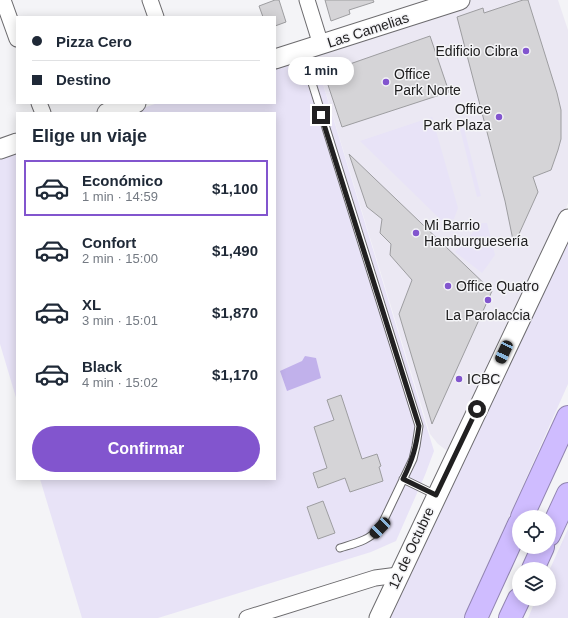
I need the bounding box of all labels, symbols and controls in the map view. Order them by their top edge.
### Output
street label: Las Camelias [325,9,411,51]
text: Pizza Cero [56,33,132,50]
place label: Edificio Cibra [436,43,518,59]
marker: Edificio Cibra [521,46,531,56]
callout: 1 min [288,57,354,85]
text: 1 min [304,63,338,78]
place label: Office Park Norte [394,66,461,98]
text: Destino [56,71,111,88]
marker: Office Park Norte [381,77,391,87]
place label: Office Park Plaza [423,101,491,133]
route end [312,106,330,124]
marker: Office Park Plaza [494,112,504,122]
text: Elige un viaje [32,126,147,146]
icon: car [34,170,70,206]
text: Económico [82,172,163,189]
text: $1,100 [212,180,258,197]
text: 1 min · 14:59 [82,189,158,204]
place label: Mi Barrio Hamburguesería [424,217,528,249]
marker: Mi Barrio Hamburguesería [411,228,421,238]
icon: car [34,232,70,268]
text: Confort [82,234,136,251]
text: $1,490 [212,242,258,259]
text: 2 min · 15:00 [82,251,158,266]
place label: Office Quatro [456,278,539,294]
marker: Office Quatro [443,281,453,291]
icon: car [34,294,70,330]
marker: La Parolaccia [483,295,493,305]
text: XL [82,296,101,313]
text: $1,870 [212,304,258,321]
place label: La Parolaccia [446,307,531,323]
text: 3 min · 15:01 [82,313,158,328]
car [493,339,515,365]
icon: car [34,356,70,392]
text: Black [82,358,122,375]
text: $1,170 [212,366,258,383]
place label: ICBC [467,371,500,387]
marker: ICBC [454,374,464,384]
text: 4 min · 15:02 [82,375,158,390]
route start [468,400,486,418]
button: Confirmar [32,426,260,472]
street label: 12 de Octubre [385,504,437,592]
map controls [512,510,556,606]
button: locate [512,510,556,554]
car [367,515,393,541]
button: layers [512,562,556,606]

